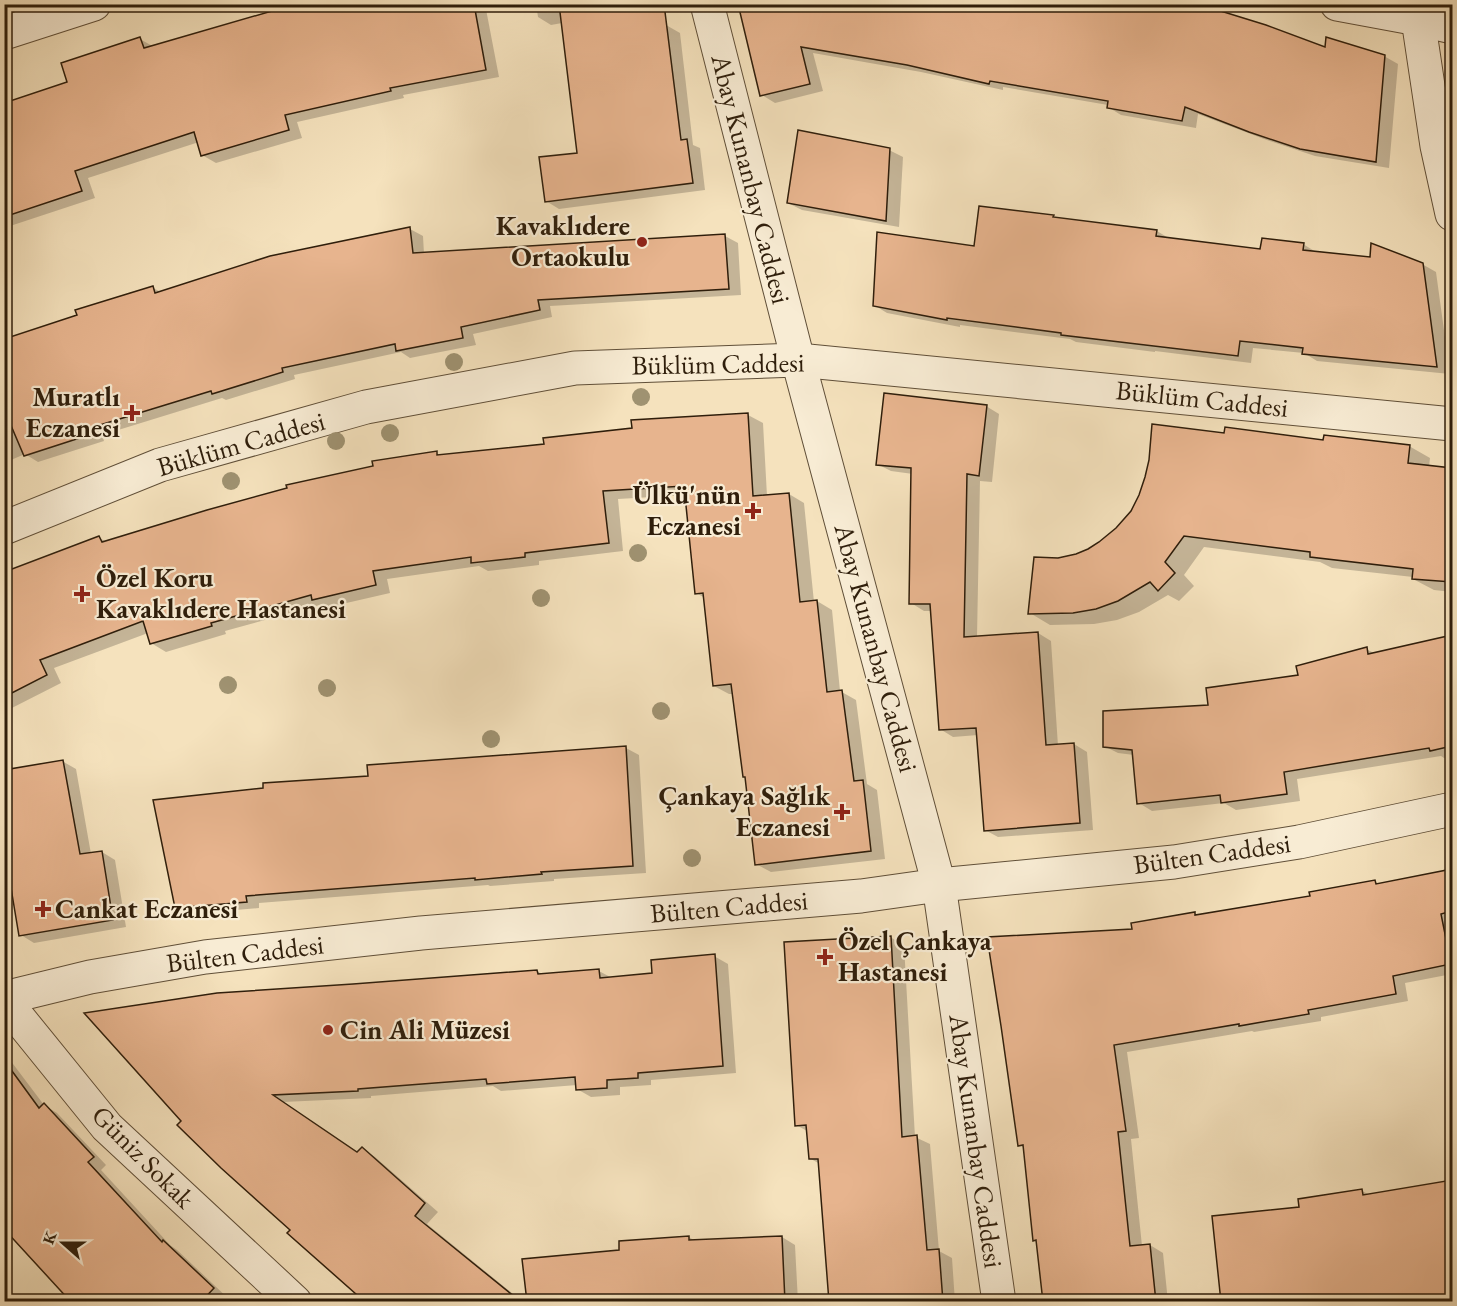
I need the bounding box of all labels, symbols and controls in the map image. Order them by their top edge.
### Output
street label: Abay Kunanbay Caddesi [703,50,800,308]
place label: Kavaklıdere Ortaokulu [496,208,630,274]
marker: Kavaklıdere Ortaokulu [635,235,649,249]
street label: Büklüm Caddesi [631,344,805,383]
street label: Büklüm Caddesi [1114,372,1290,425]
place label: Muratlı Eczanesi [26,379,120,445]
street label: Büklüm Caddesi [153,403,329,484]
marker: Muratlı Eczanesi [125,406,139,420]
place label: Ülkü'nün Eczanesi [633,477,741,543]
marker: Ülkü'nün Eczanesi [746,504,760,518]
street label: Abay Kunanbay Caddesi [826,519,927,776]
place label: Özel Koru Kavaklıdere Hastanesi [96,560,346,626]
marker: Özel Koru Kavaklıdere Hastanesi [73,585,91,603]
place label: Çankaya Sağlık Eczanesi [659,778,831,844]
marker: Çankaya Sağlık Eczanesi [835,805,849,819]
street label: Bülten Caddesi [1131,825,1293,882]
street label: Bülten Caddesi [649,882,810,931]
place label: Cankat Eczanesi [55,891,238,926]
marker: Cankat Eczanesi [36,902,50,916]
place label: Özel Çankaya Hastanesi [838,923,992,989]
street label: Bülten Caddesi [164,926,326,981]
marker: Özel Çankaya Hastanesi [816,948,834,966]
street label: Abay Kunanbay Caddesi [941,1011,1012,1270]
place label: Cin Ali Müzesi [340,1012,510,1047]
marker: Cin Ali Müzesi [321,1023,335,1037]
street label: Güniz Sokak [84,1098,203,1216]
north arrow [33,1213,93,1273]
text: K [37,1228,62,1247]

